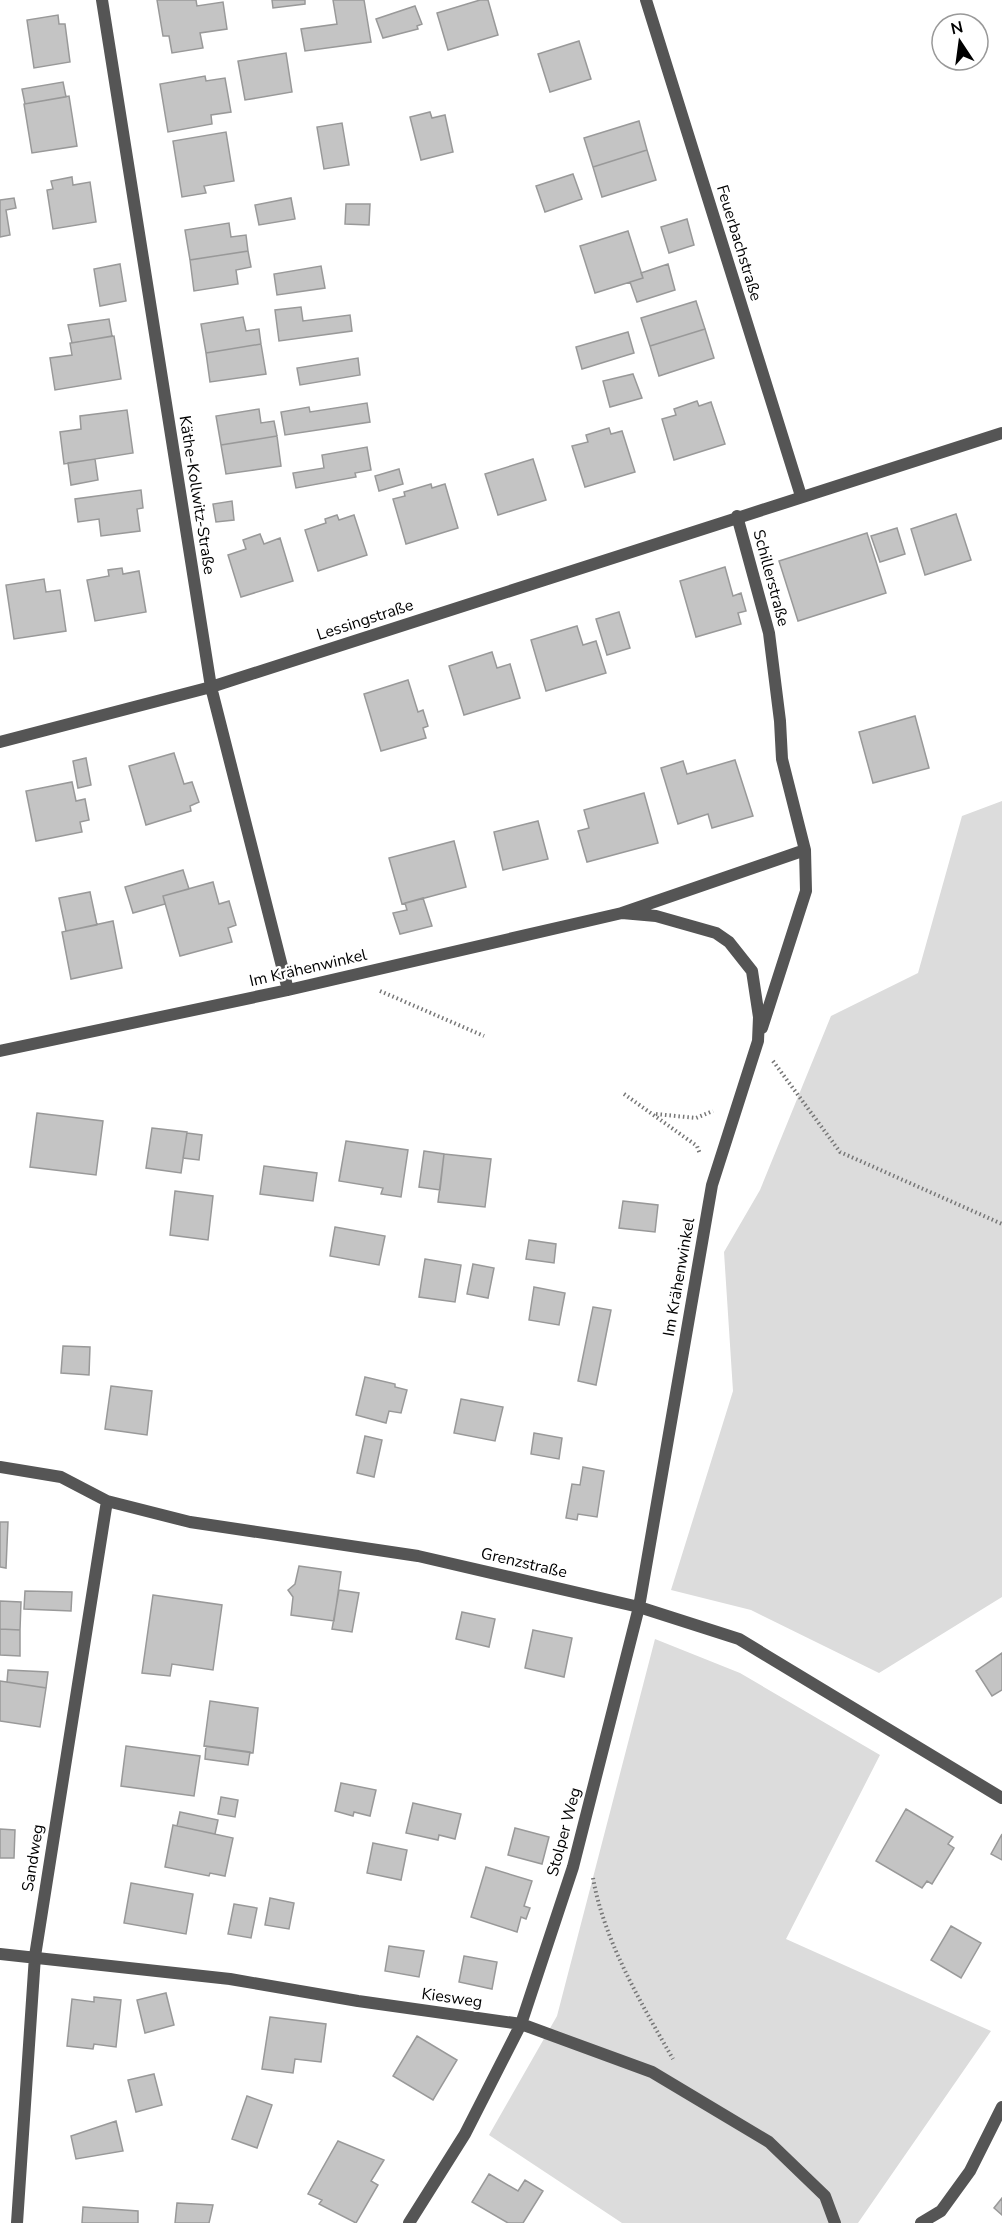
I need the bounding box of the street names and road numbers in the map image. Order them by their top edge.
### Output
street label: Feuerbachstraße [711,182,767,304]
street label: Käthe-Kollwitz-Straße [174,414,220,576]
street label: Schillerstraße [748,527,794,629]
street label: Lessingstraße [314,594,416,646]
street label: Im Krähenwinkel [247,944,369,992]
street label: Im Krähenwinkel [658,1216,700,1338]
street label: Grenzstraße [479,1542,569,1584]
street label: Stolper Weg [542,1785,586,1879]
street label: Sandweg [17,1823,49,1893]
street label: Kiesweg [420,1983,484,2013]

